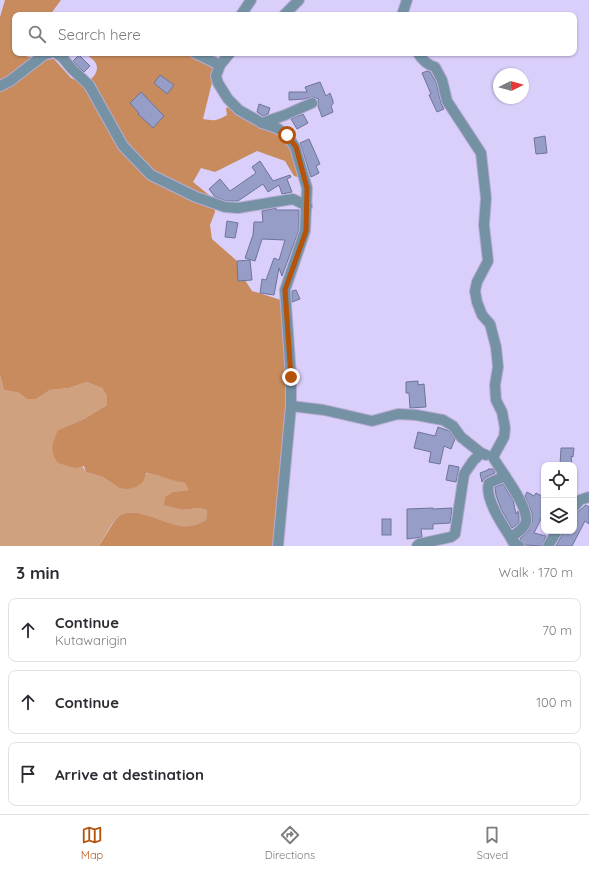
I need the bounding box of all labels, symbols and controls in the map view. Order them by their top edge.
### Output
search box [12,12,577,56]
icon: search [26,23,48,45]
text: Search here [58,25,141,44]
north arrow [493,68,529,104]
route start [278,126,296,144]
route end [282,368,300,386]
map controls [541,462,577,534]
button: locate [541,462,577,498]
button: layers [541,498,577,534]
text: 3 min [16,562,60,583]
text: Walk · 170 m [498,564,573,580]
text: Continue [55,613,119,632]
icon: ahead [17,619,39,641]
text: 70 m [542,622,572,638]
text: Kutawarigin [55,632,127,648]
icon: ahead [17,691,39,713]
text: Continue [55,693,119,712]
text: 100 m [536,694,572,710]
icon: arrive [17,763,39,785]
text: Arrive at destination [55,765,204,784]
tab: Map [81,824,103,862]
tab: Directions [265,824,315,862]
tab: Saved [477,824,508,862]

